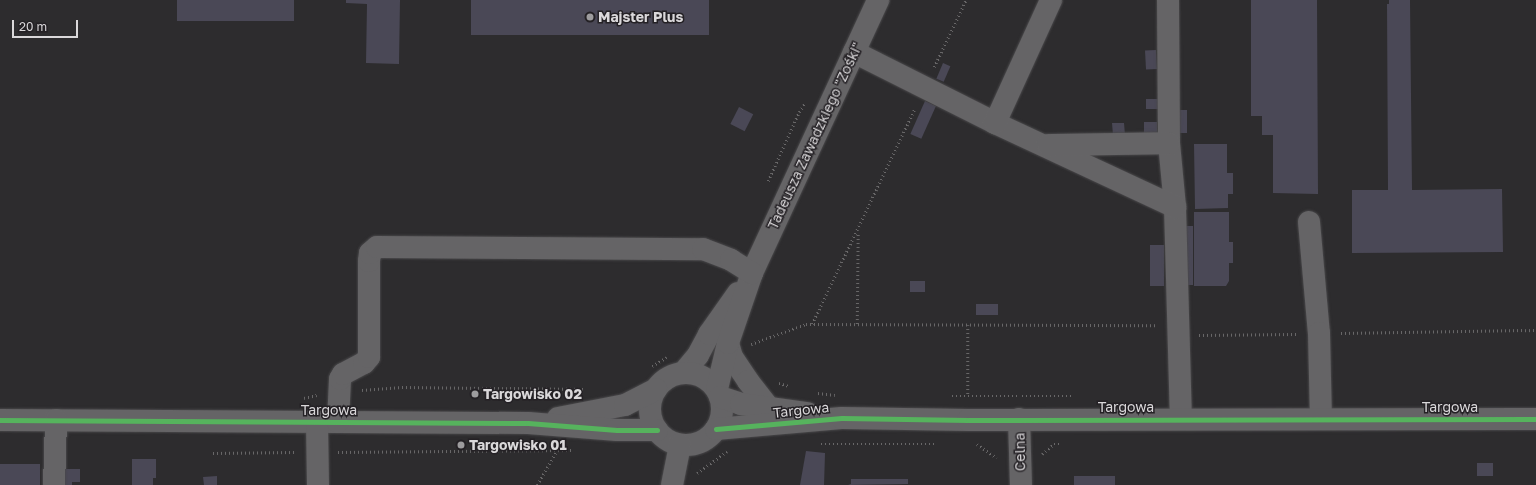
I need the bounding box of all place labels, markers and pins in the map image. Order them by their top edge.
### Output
place label: Majster Plus [598,9,683,25]
marker: Majster Plus [585,12,595,22]
place label: Targowisko 02 [483,386,582,402]
marker: Targowisko 02 [470,389,480,399]
place label: Targowisko 01 [469,437,567,453]
marker: Targowisko 01 [456,440,466,450]

